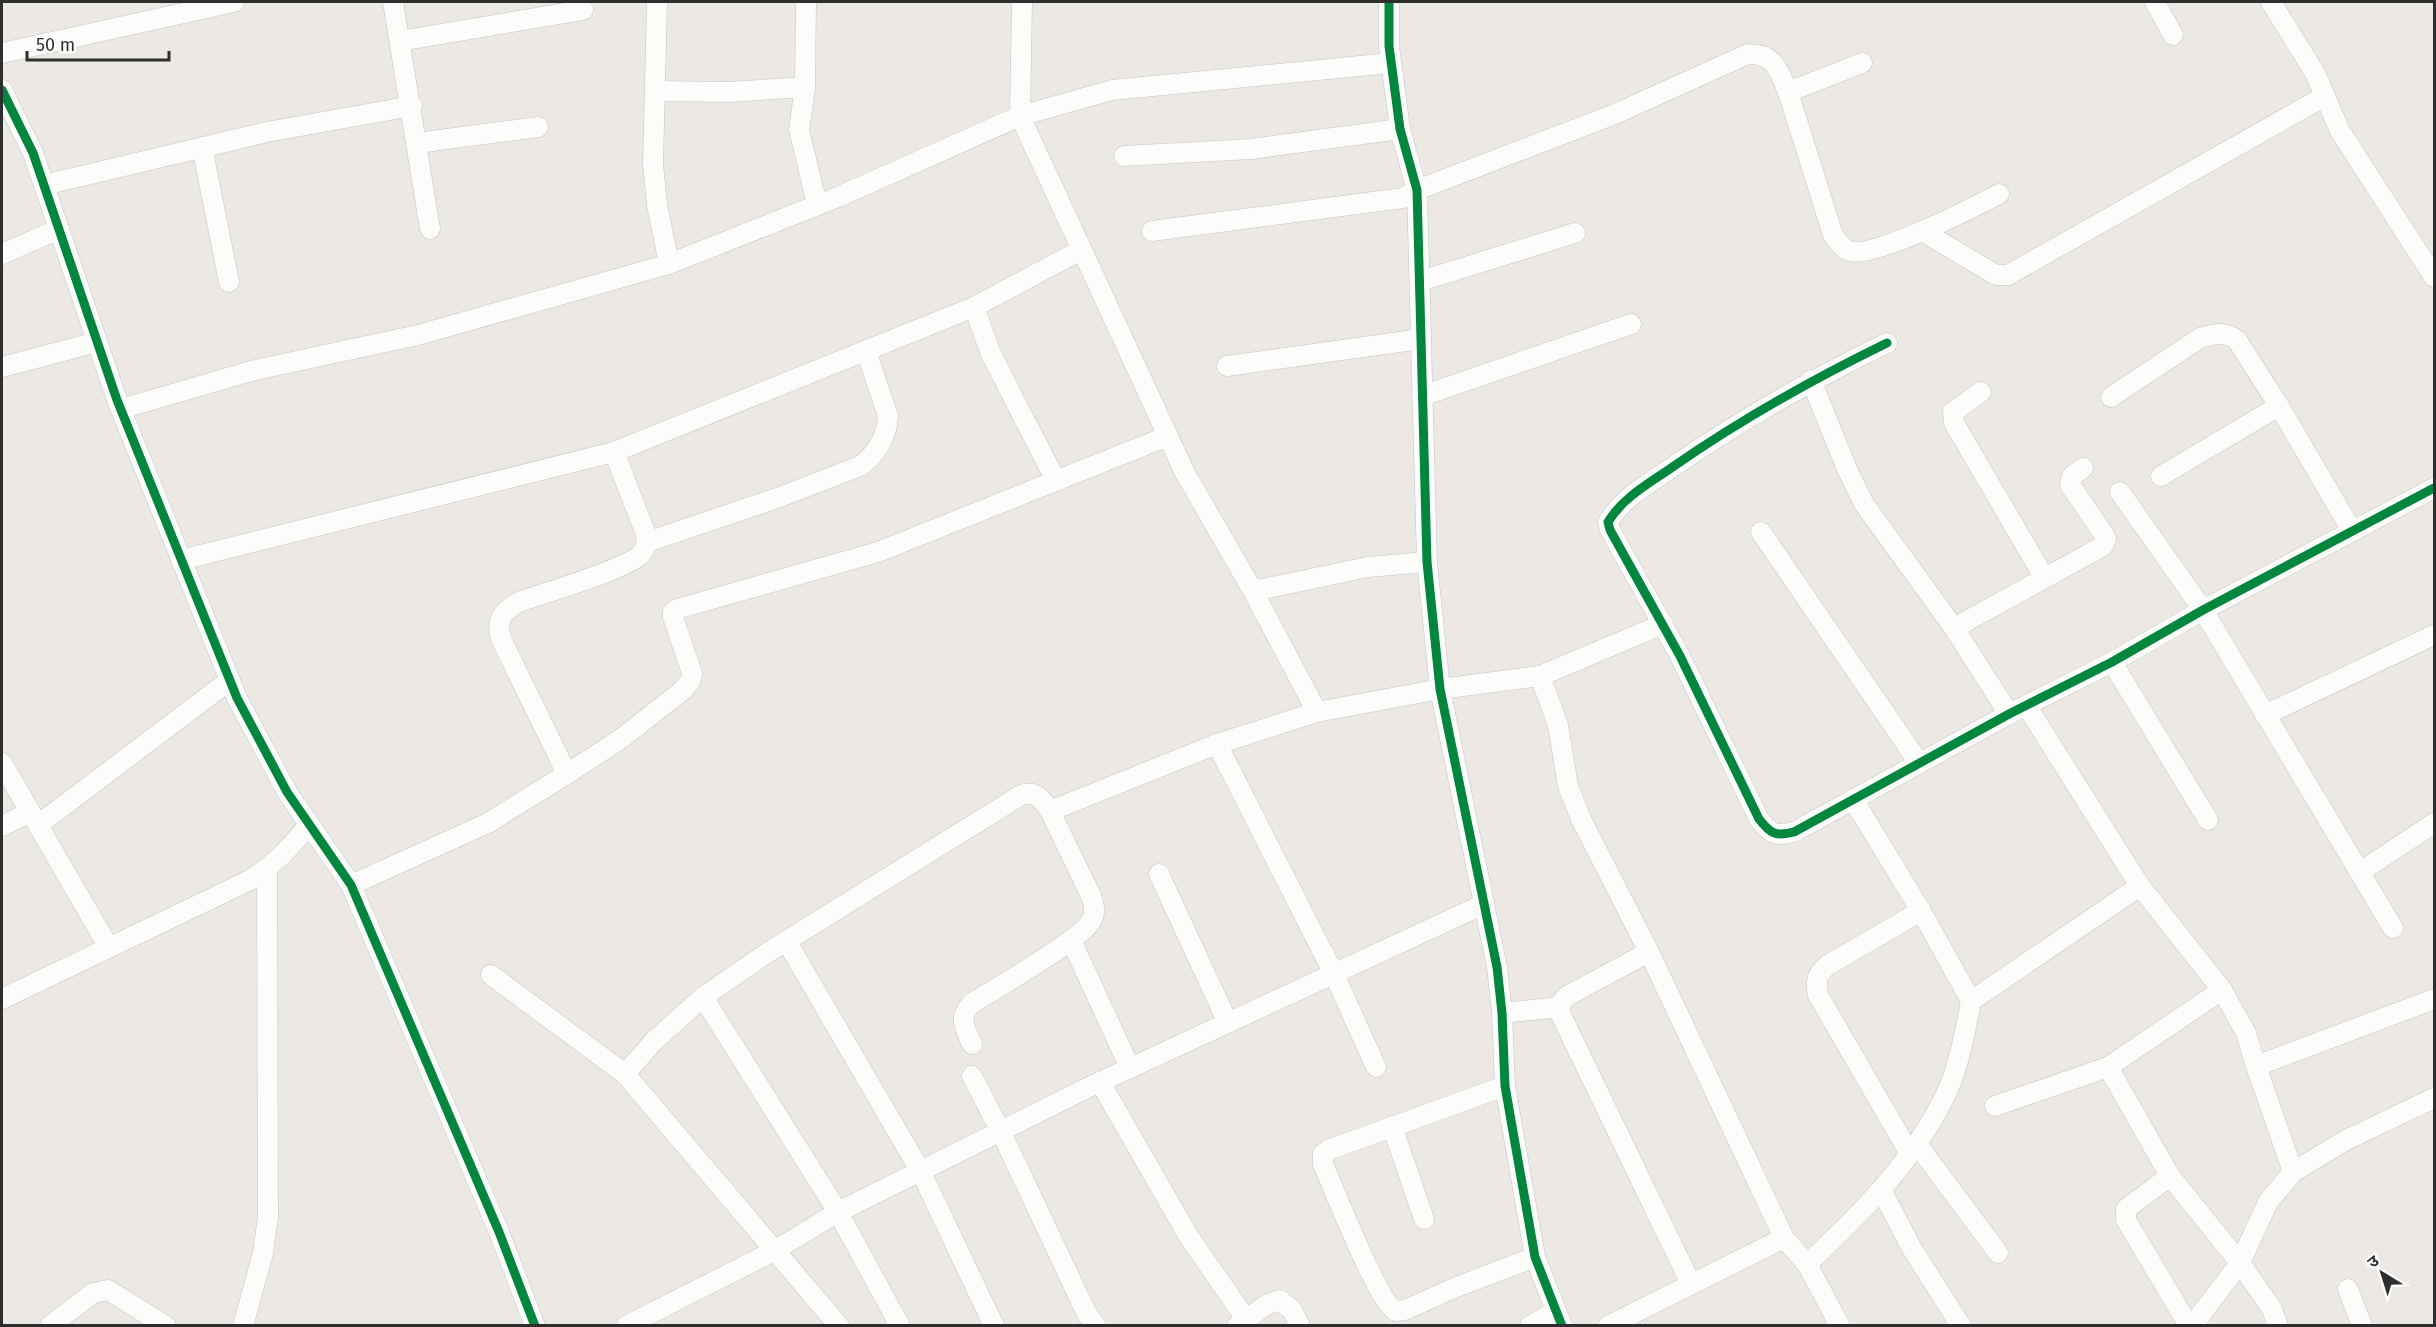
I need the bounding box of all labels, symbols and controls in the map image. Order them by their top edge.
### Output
scale bar [27,24,170,62]
text: 50 m [36,34,75,56]
north arrow [2352,1243,2412,1303]
text: उ [2364,1251,2383,1272]

